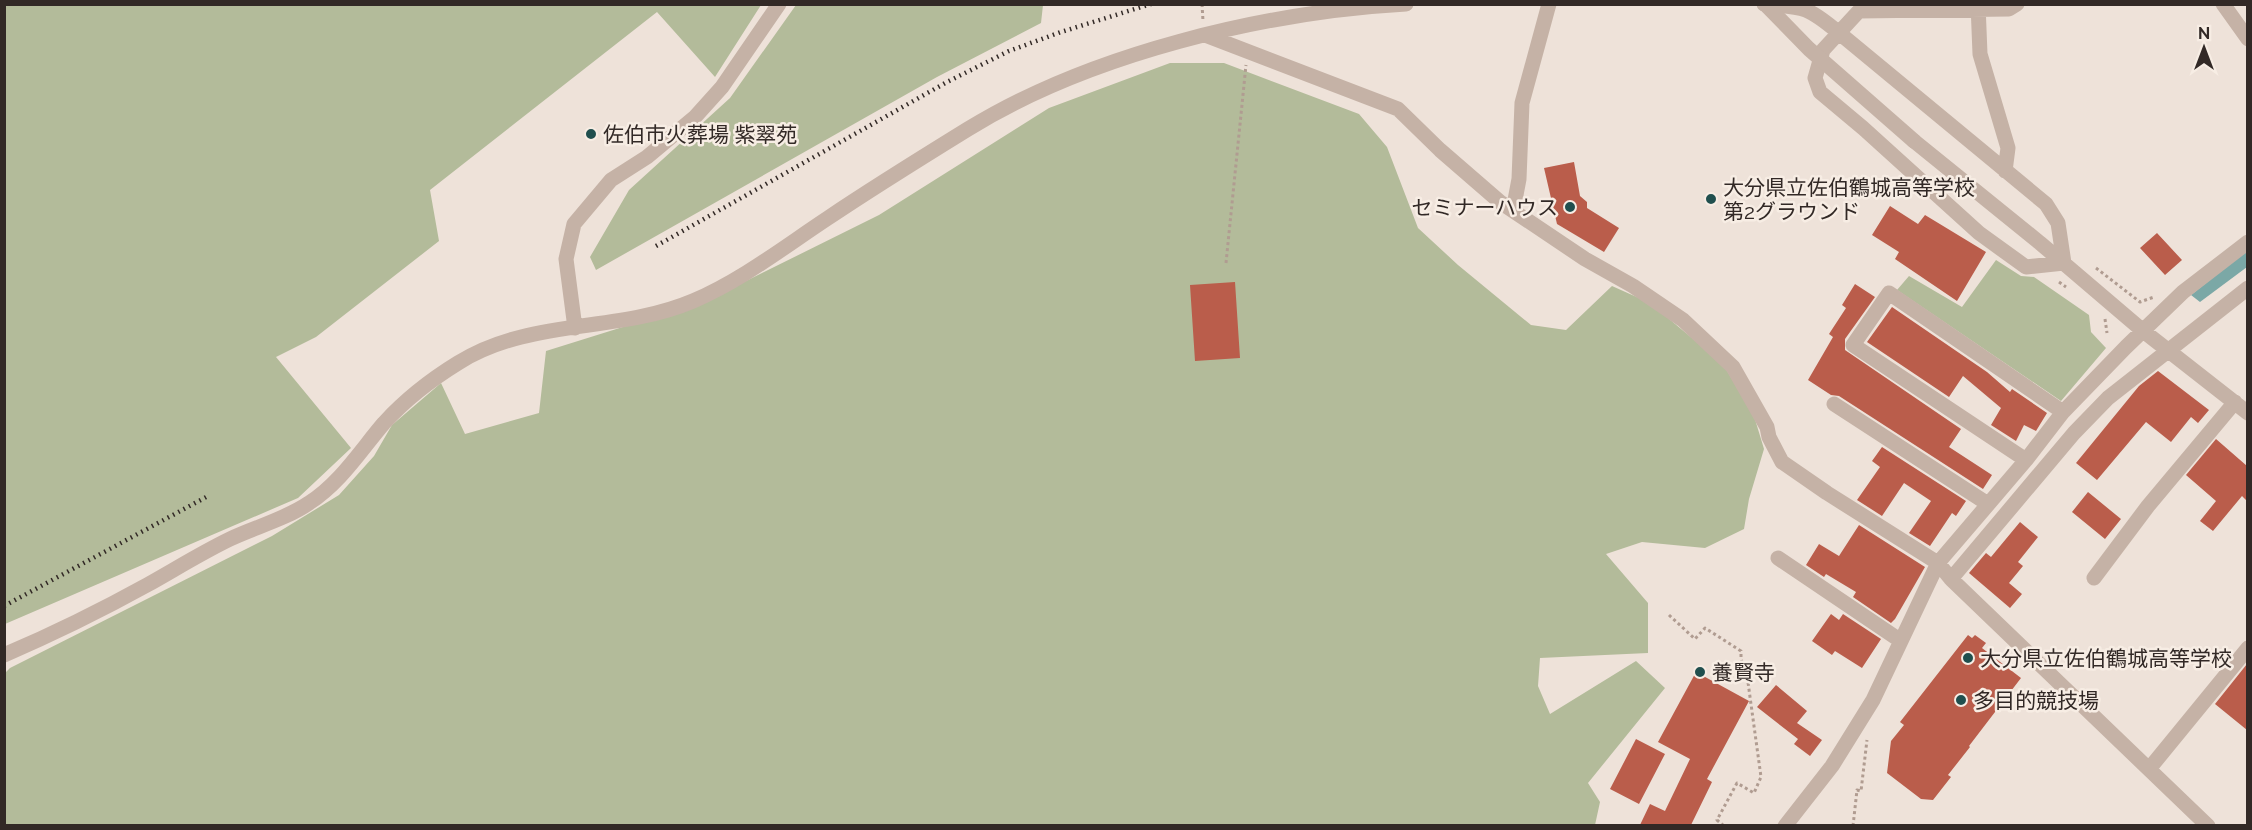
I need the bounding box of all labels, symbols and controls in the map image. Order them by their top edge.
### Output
north arrow [2174,18,2234,78]
text: N [2198,24,2210,43]
place label: 佐伯市火葬場 紫翠苑 [603,122,797,147]
marker: 佐伯市火葬場 紫翠苑 [584,127,598,141]
place label: 大分県立佐伯鶴城高等学校 第2グラウンド [1723,175,1975,224]
marker: 大分県立佐伯鶴城高等学校 第2グラウンド [1704,192,1718,206]
place label: セミナーハウス [1411,195,1558,220]
marker: セミナーハウス [1563,200,1577,214]
place label: 大分県立佐伯鶴城高等学校 [1980,646,2232,671]
marker: 大分県立佐伯鶴城高等学校 [1961,651,1975,665]
place label: 養賢寺 [1712,660,1775,685]
marker: 養賢寺 [1693,665,1707,679]
place label: 多目的競技場 [1973,688,2099,713]
marker: 多目的競技場 [1954,693,1968,707]

